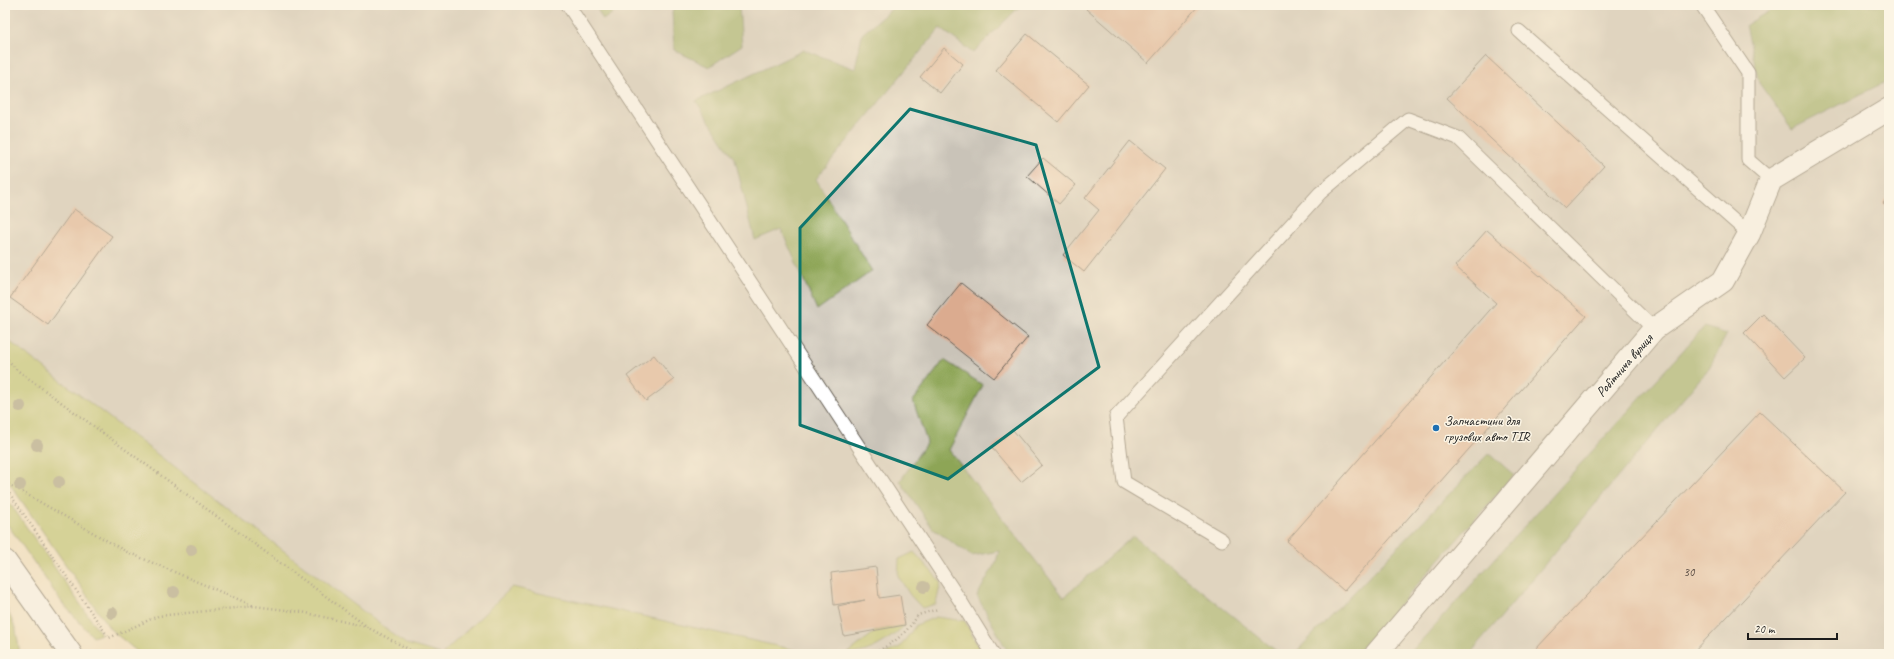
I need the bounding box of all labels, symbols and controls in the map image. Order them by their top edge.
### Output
street label: Робітнича вулиця [1592,329,1657,400]
place label: Запчастини для грузових авто TIR [1444,412,1531,445]
marker: Запчастини для грузових авто TIR [1431,423,1441,433]
house number: 30 [1684,564,1696,580]
scale bar [1748,615,1837,641]
text: 20 m [1754,621,1776,637]

